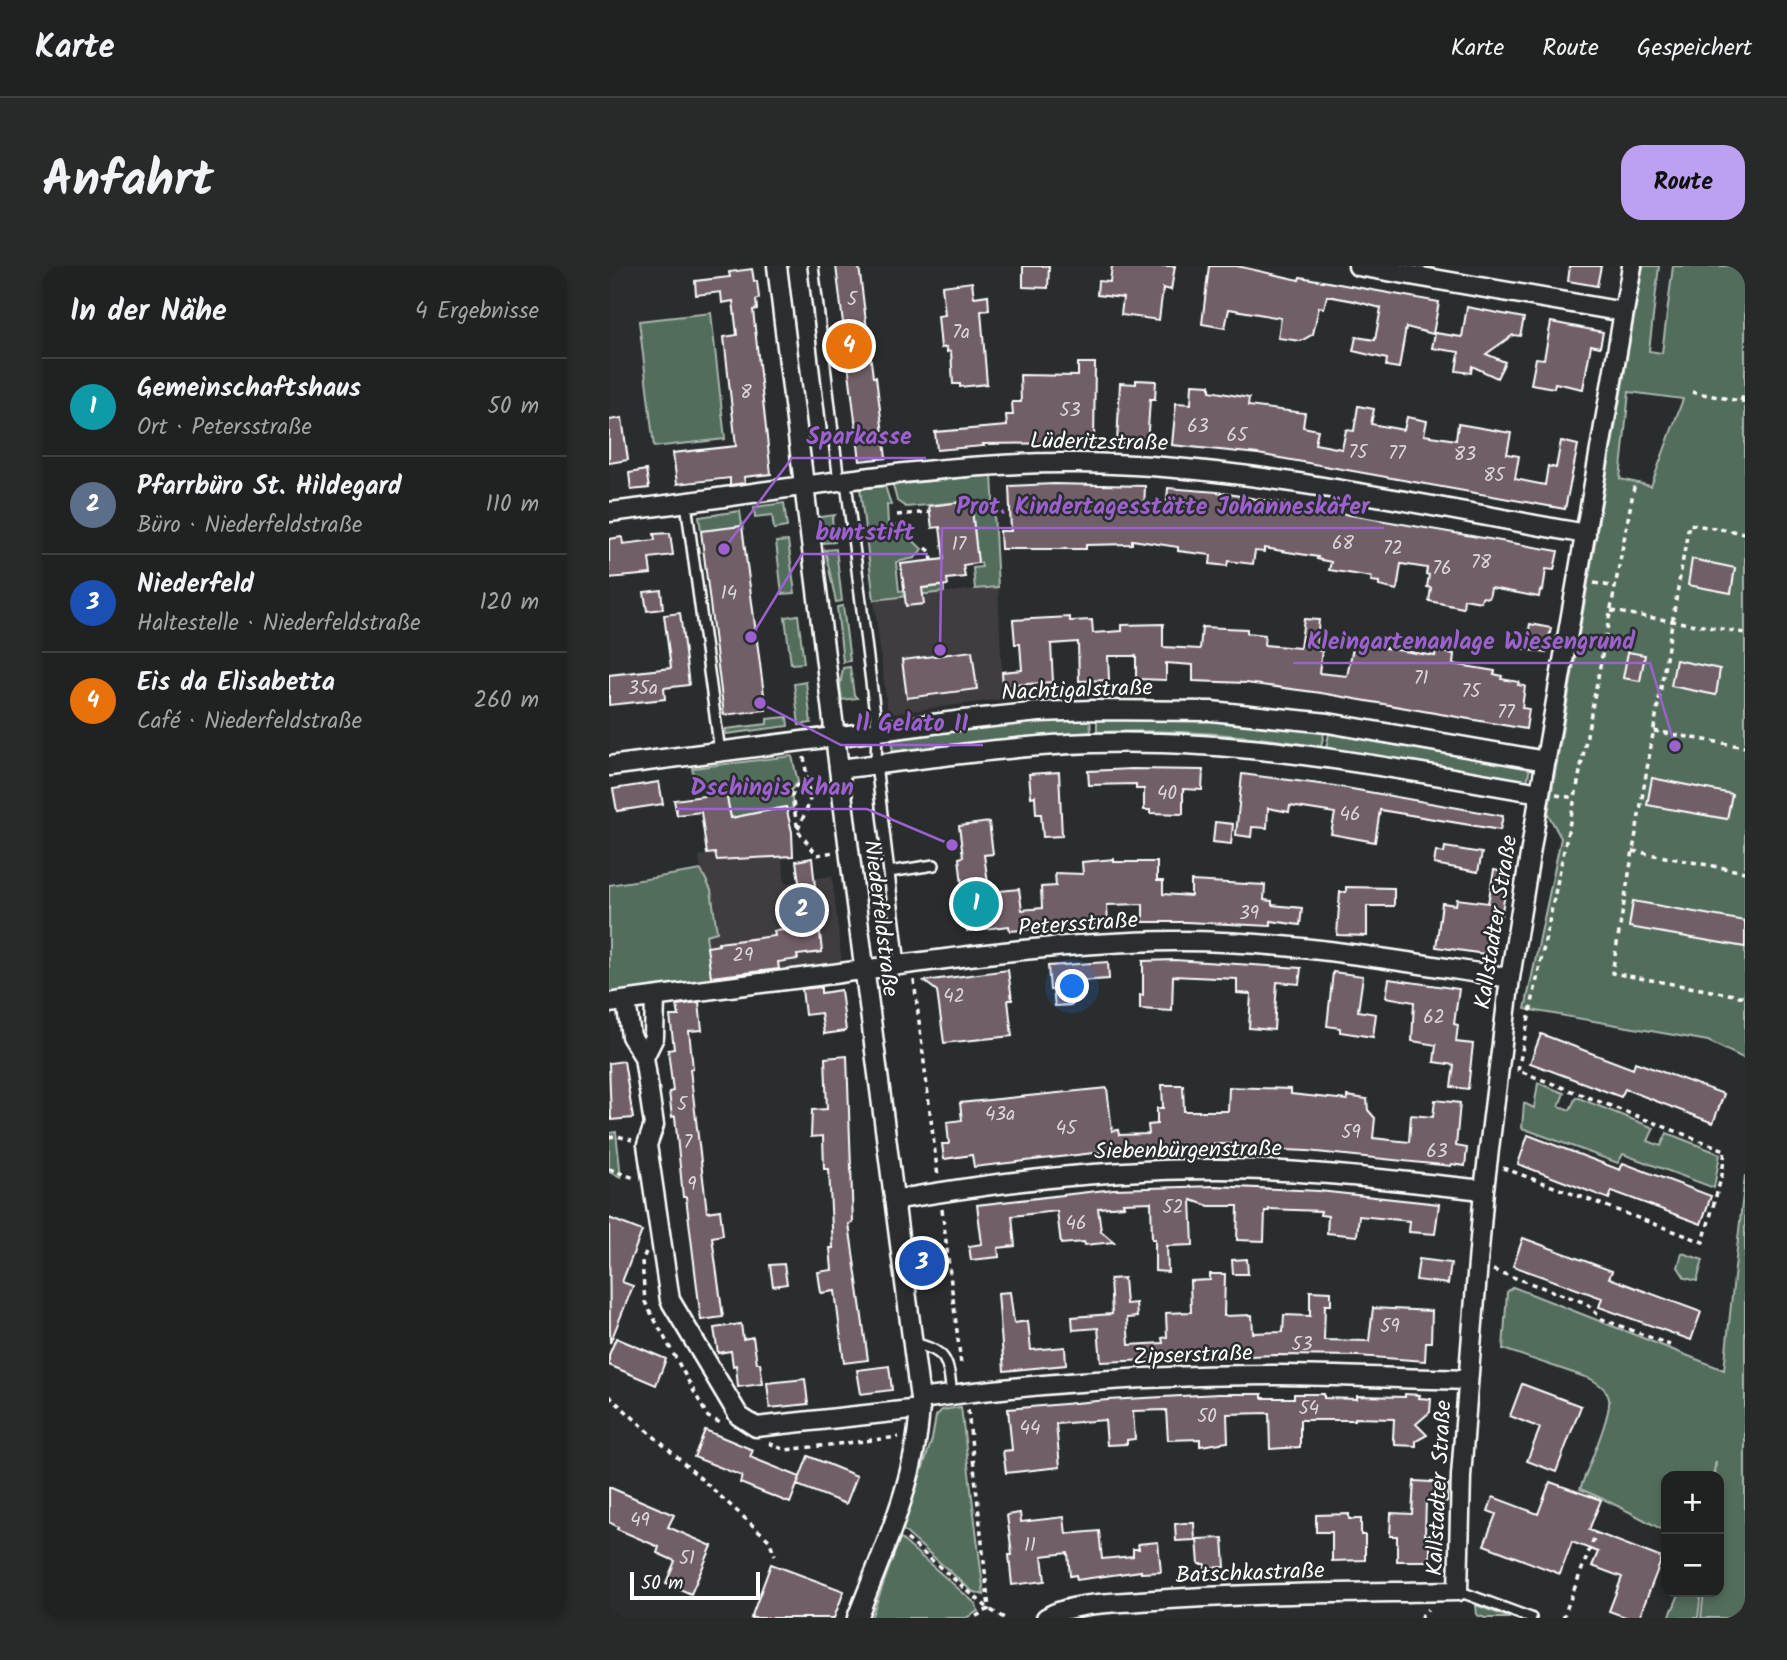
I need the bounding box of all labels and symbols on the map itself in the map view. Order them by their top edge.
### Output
house number: 5 [847,285,859,315]
house number: 7a [952,318,970,348]
pin: 4 [826,320,872,372]
house number: 8 [740,378,752,408]
house number: 53 [1059,396,1081,426]
house number: 63 [1187,412,1209,442]
callout: Sparkasse [792,413,926,458]
text: Sparkasse [806,418,912,457]
house number: 65 [1227,421,1249,451]
street label: Lüderitzstraße [1029,424,1168,462]
house number: 75 [1349,438,1369,468]
house number: 77 [1388,439,1407,469]
house number: 83 [1454,440,1476,470]
house number: 85 [1483,461,1507,491]
callout: Prot. Kindertagesstätte Johanneskäfer [942,483,1384,528]
text: Prot. Kindertagesstätte Johanneskäfer [956,488,1371,527]
callout: buntstift [802,509,928,554]
text: buntstift [816,514,916,553]
house number: 68 [1332,529,1355,559]
house number: 17 [952,530,968,560]
house number: 72 [1383,534,1403,564]
house number: 78 [1471,548,1492,578]
house number: 76 [1432,554,1452,584]
house number: 14 [721,579,737,609]
callout: Kleingartenanlage Wiesengrund [1293,618,1650,663]
text: Kleingartenanlage Wiesengrund [1307,623,1636,662]
house number: 71 [1414,664,1428,694]
street label: Nachtigalstraße [1001,670,1153,712]
house number: 35a [628,674,658,704]
house number: 75 [1462,677,1482,707]
house number: 77 [1497,698,1516,728]
callout: Il Gelato II [841,700,983,745]
text: Il Gelato II [855,705,969,744]
callout: Dschingis Khan [676,764,867,809]
text: Dschingis Khan [690,769,854,808]
house number: 40 [1157,779,1177,809]
house number: 46 [1339,800,1361,830]
street label: Kallstadter Straße [1465,833,1529,1012]
street label: Niederfeldstraße [853,838,907,999]
pin: 1 [953,878,999,930]
pin: 2 [779,884,825,936]
house number: 39 [1239,899,1259,929]
street label: Petersstraße [1017,903,1139,947]
house number: 29 [733,941,753,971]
your location [1055,969,1089,1003]
house number: 42 [943,982,965,1012]
house number: 62 [1423,1003,1445,1033]
house number: 5 [677,1090,689,1120]
house number: 43a [985,1100,1015,1130]
house number: 45 [1056,1114,1078,1144]
house number: 59 [1341,1118,1361,1148]
house number: 7 [684,1128,694,1158]
street label: Siebenbürgenstraße [1094,1131,1282,1171]
house number: 63 [1426,1137,1448,1167]
house number: 9 [687,1170,697,1200]
house number: 52 [1162,1193,1184,1223]
house number: 46 [1065,1209,1087,1239]
pin: 3 [899,1237,945,1289]
house number: 59 [1380,1312,1400,1342]
house number: 53 [1291,1330,1313,1360]
street label: Zipserstraße [1133,1336,1253,1376]
house number: 54 [1299,1394,1319,1424]
street label: Kallstadter Straße [1417,1399,1463,1577]
house number: 50 [1197,1402,1217,1432]
house number: 44 [1020,1414,1040,1444]
house number: 49 [630,1506,650,1536]
house number: 11 [1024,1531,1036,1561]
house number: 51 [679,1544,695,1574]
street label: Batschkastraße [1175,1553,1325,1595]
scale bar [630,1569,759,1601]

